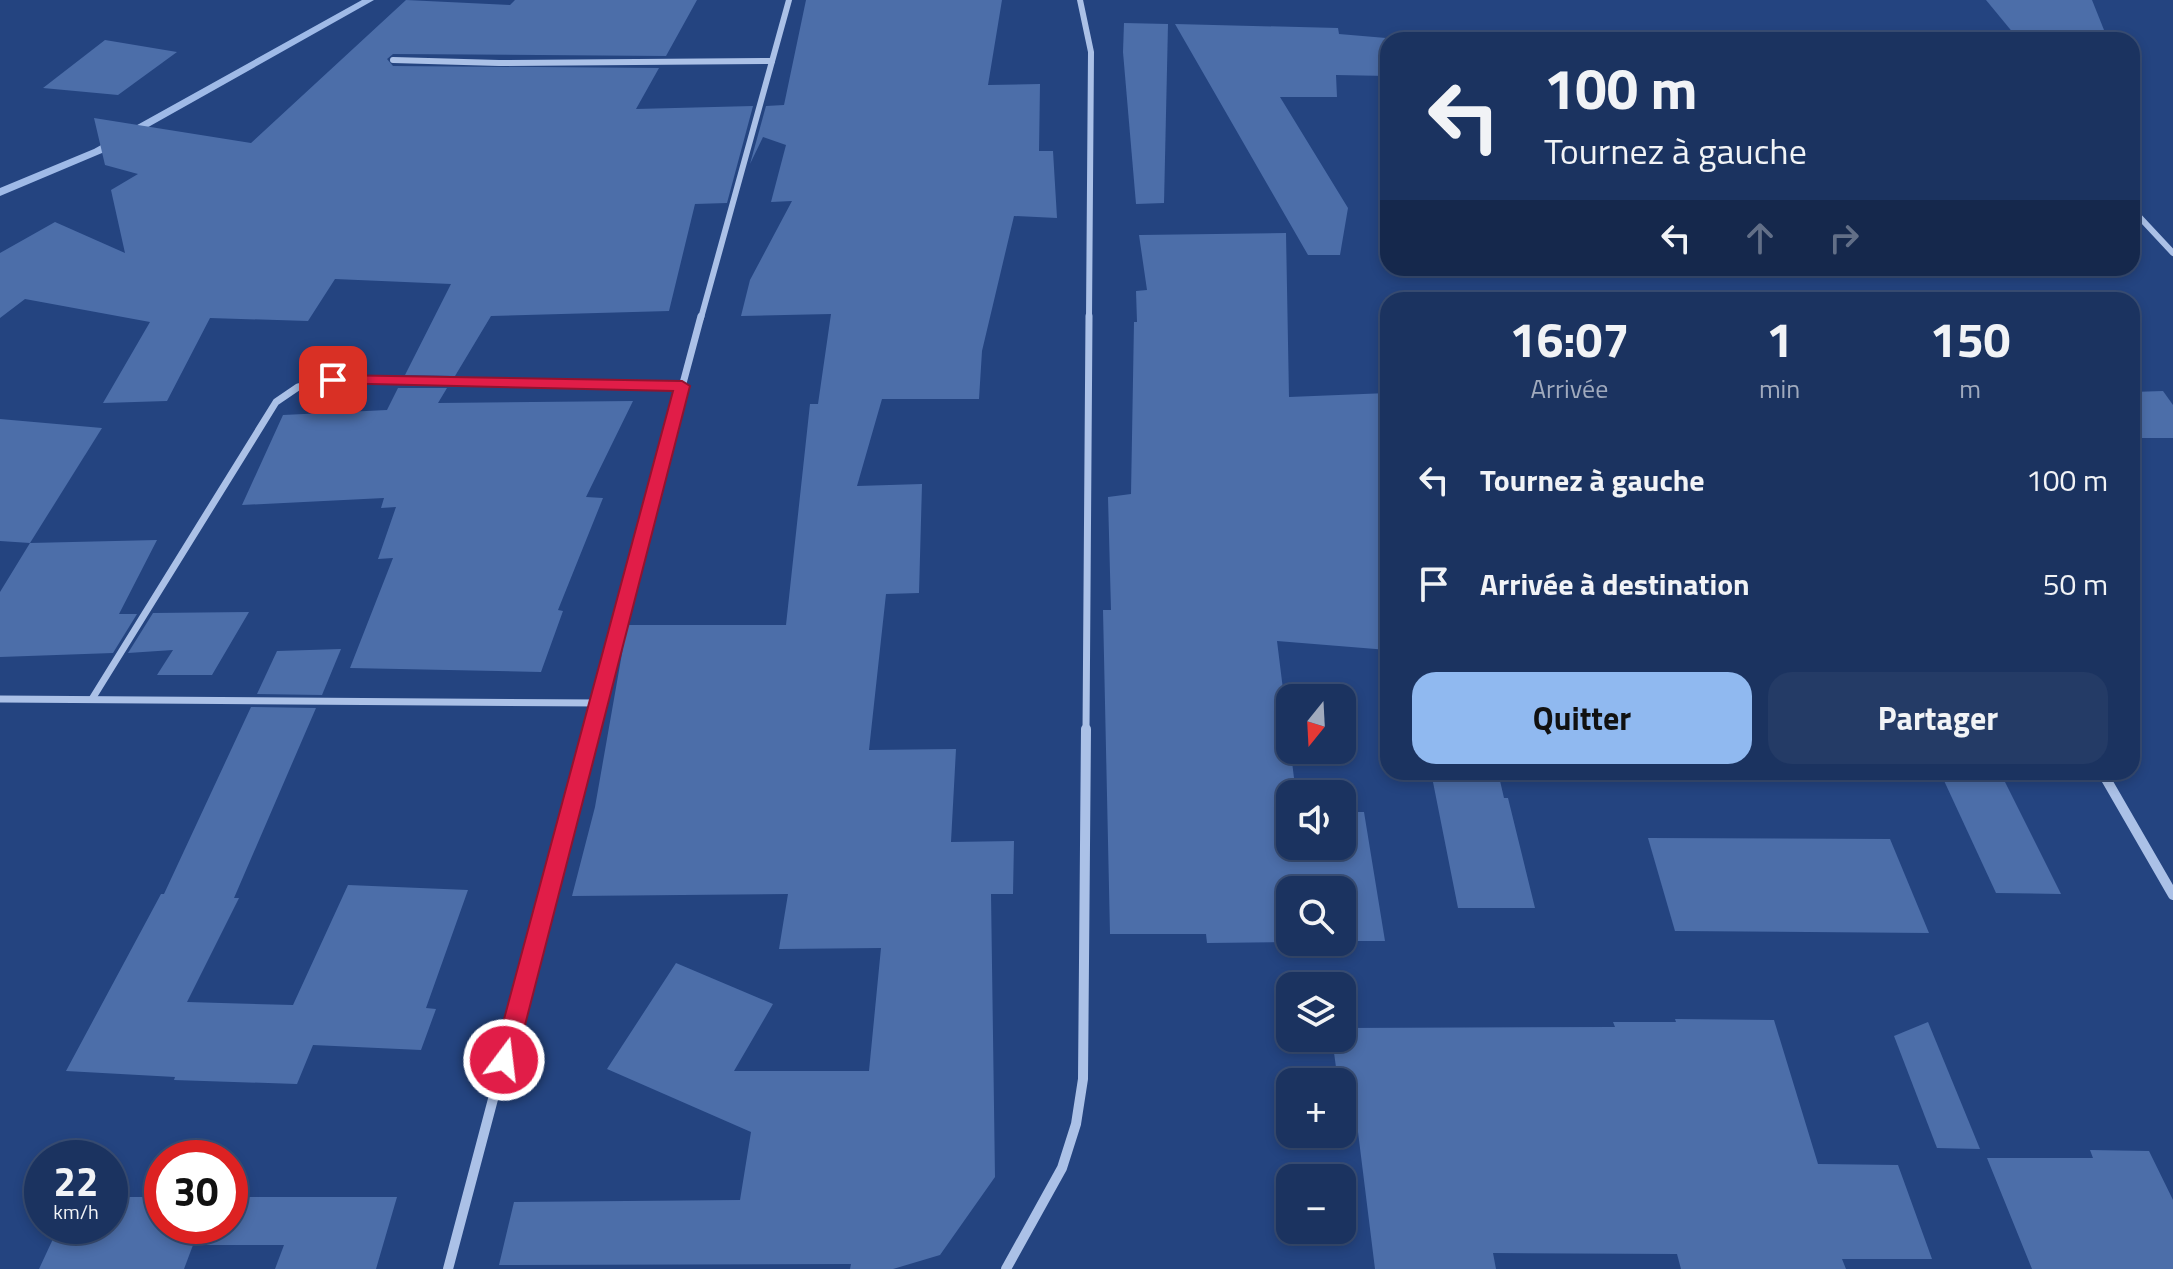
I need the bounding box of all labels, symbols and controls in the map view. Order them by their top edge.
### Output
text: 100 m [1544,46,1697,131]
icon: left [1412,64,1516,168]
text: Tournez à gauche [1544,123,1807,178]
icon: left [1654,216,1698,260]
icon: ahead [1738,216,1782,260]
icon: right [1822,216,1866,260]
text: 16:07 [1510,303,1629,376]
text: 1 [1766,303,1793,376]
text: 150 [1930,303,2010,376]
pin [299,346,367,414]
icon: arrive [311,358,355,402]
text: Arrivée [1531,369,1608,408]
text: min [1759,369,1800,408]
text: m [1959,369,1981,408]
text: Tournez à gauche [1480,457,1705,503]
text: 100 m [2026,457,2108,503]
icon: left [1412,458,1456,502]
text: Arrivée à destination [1480,561,1750,607]
text: 50 m [2043,561,2108,607]
icon: arrive [1412,562,1456,606]
button: Quitter [1412,672,1752,764]
button: Partager [1768,672,2108,764]
north arrow [1276,684,1356,764]
map controls [1276,684,1356,1244]
button: sound [1276,780,1356,860]
button: search [1276,876,1356,956]
button: layers [1276,972,1356,1052]
position arrow [462,1018,546,1102]
button: + [1276,1068,1356,1148]
speed limit sign: 30 [144,1140,248,1244]
text: 22 [54,1151,98,1212]
button: − [1276,1164,1356,1244]
text: km/h [53,1196,99,1227]

